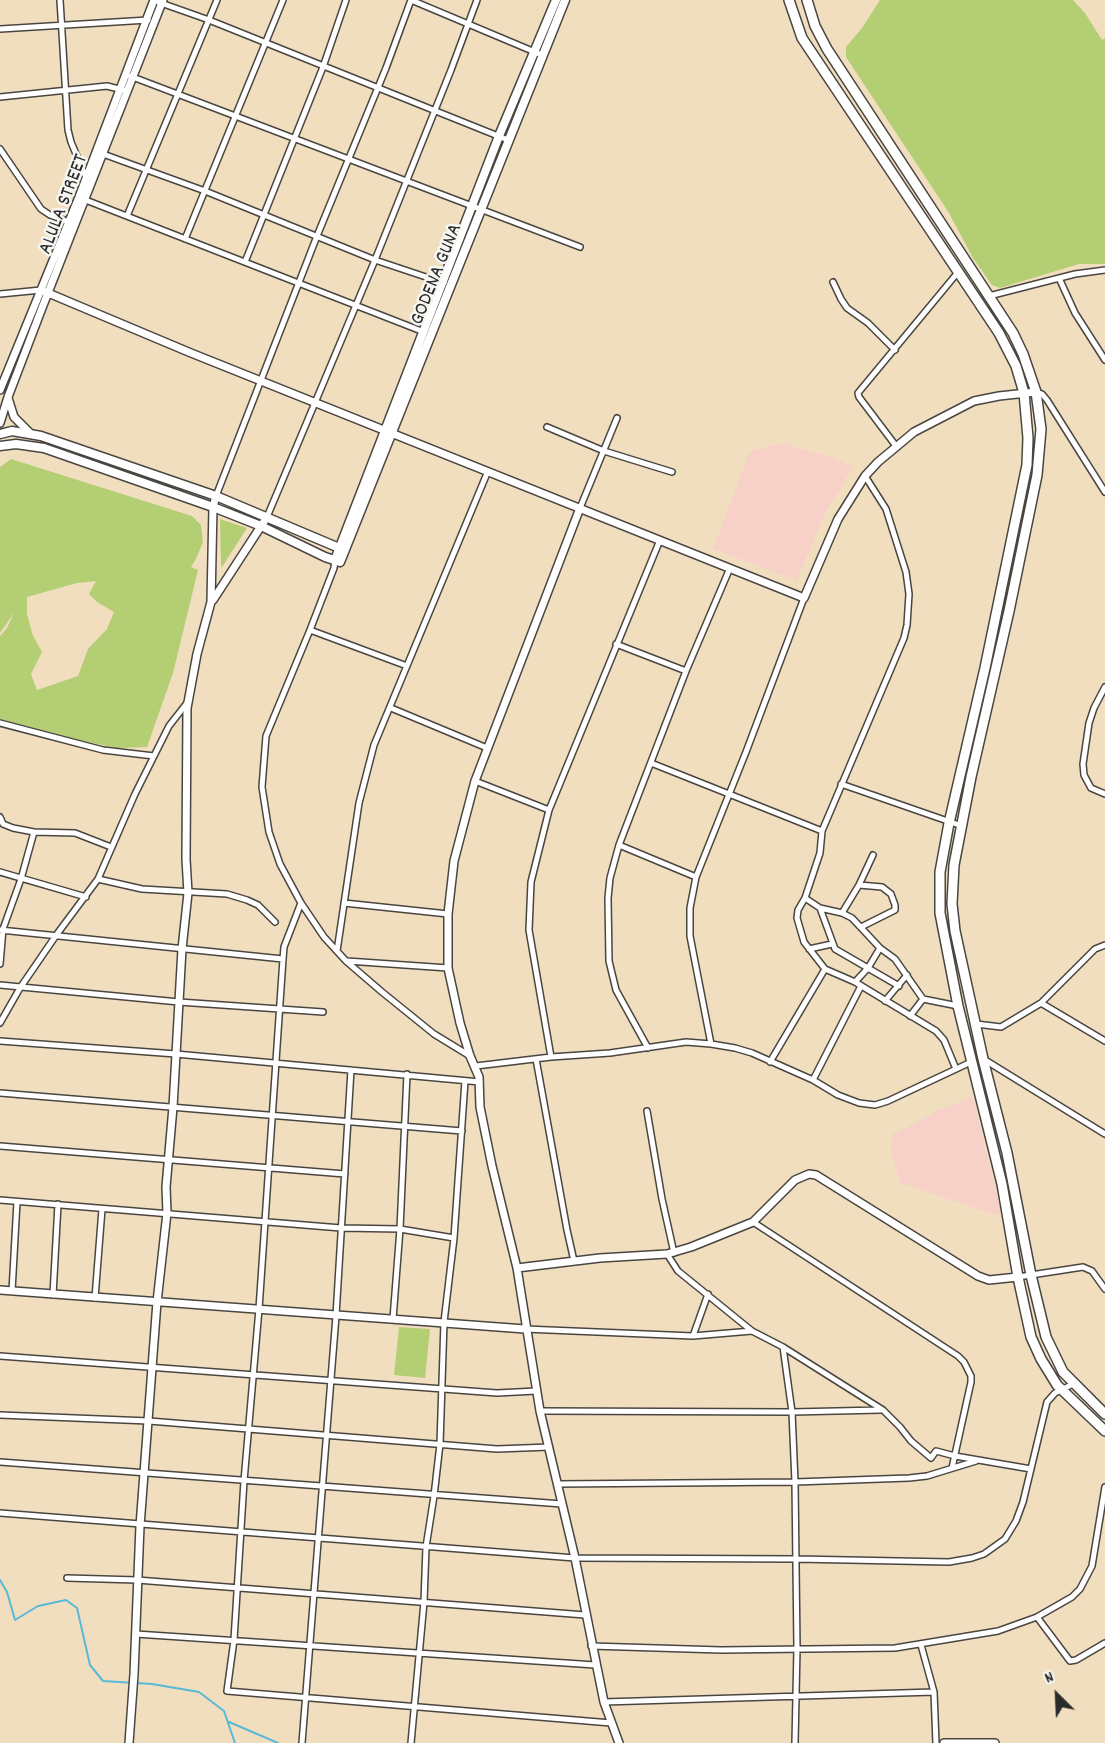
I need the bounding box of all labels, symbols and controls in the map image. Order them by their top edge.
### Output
street label: ALULA STREET [35,152,95,258]
street label: GODENA GUNA [407,221,469,329]
north arrow [1027,1665,1087,1725]
text: N [1041,1666,1058,1690]

